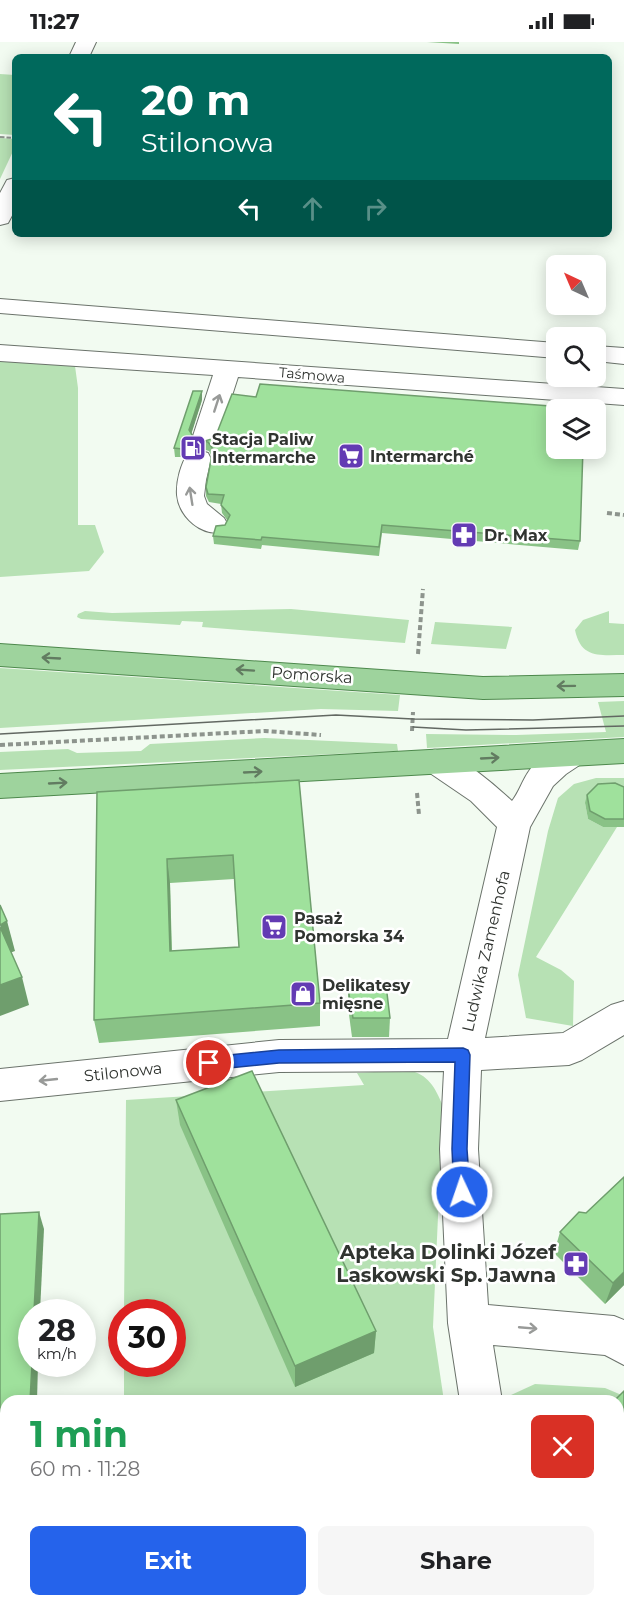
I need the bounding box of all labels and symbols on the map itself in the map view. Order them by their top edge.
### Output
north arrow [546,255,606,315]
street label: Taśmowa [278,363,346,387]
one-way arrow [212,394,223,413]
place label: Stacja Paliw Intermarche [212,430,316,467]
fuel station icon: Stacja Paliw Intermarche [178,433,208,463]
supermarket icon: Intermarché [336,441,366,471]
place label: Intermarché [370,447,474,466]
one-way arrow [186,487,197,507]
pharmacy icon: Dr. Max [449,520,479,550]
place label: Dr. Max [484,526,548,545]
one-way arrow [41,652,61,663]
street label: Pomorska [271,663,353,687]
one-way arrow [236,664,256,675]
one-way arrow [556,680,576,692]
one-way arrow [479,753,499,764]
one-way arrow [243,766,263,777]
one-way arrow [48,778,68,789]
street label: Ludwika Zamenhofa [458,868,514,1034]
place label: Pasaż Pomorska 34 [294,909,404,946]
supermarket icon: Pasaż Pomorska 34 [259,912,289,942]
place label: Delikatesy mięsne [322,976,410,1013]
shop icon: Delikatesy mięsne [288,979,318,1009]
pin [183,1037,234,1088]
street label: Stilonowa [83,1058,163,1086]
one-way arrow [39,1075,59,1086]
position arrow [430,1160,494,1224]
place label: Apteka Dolinki Józef Laskowski Sp. Jawna [336,1240,557,1287]
pharmacy icon: Apteka Dolinki Józef Laskowski Sp. Jawna [561,1249,591,1279]
speed limit sign: 30 [108,1299,186,1377]
one-way arrow [517,1323,537,1334]

